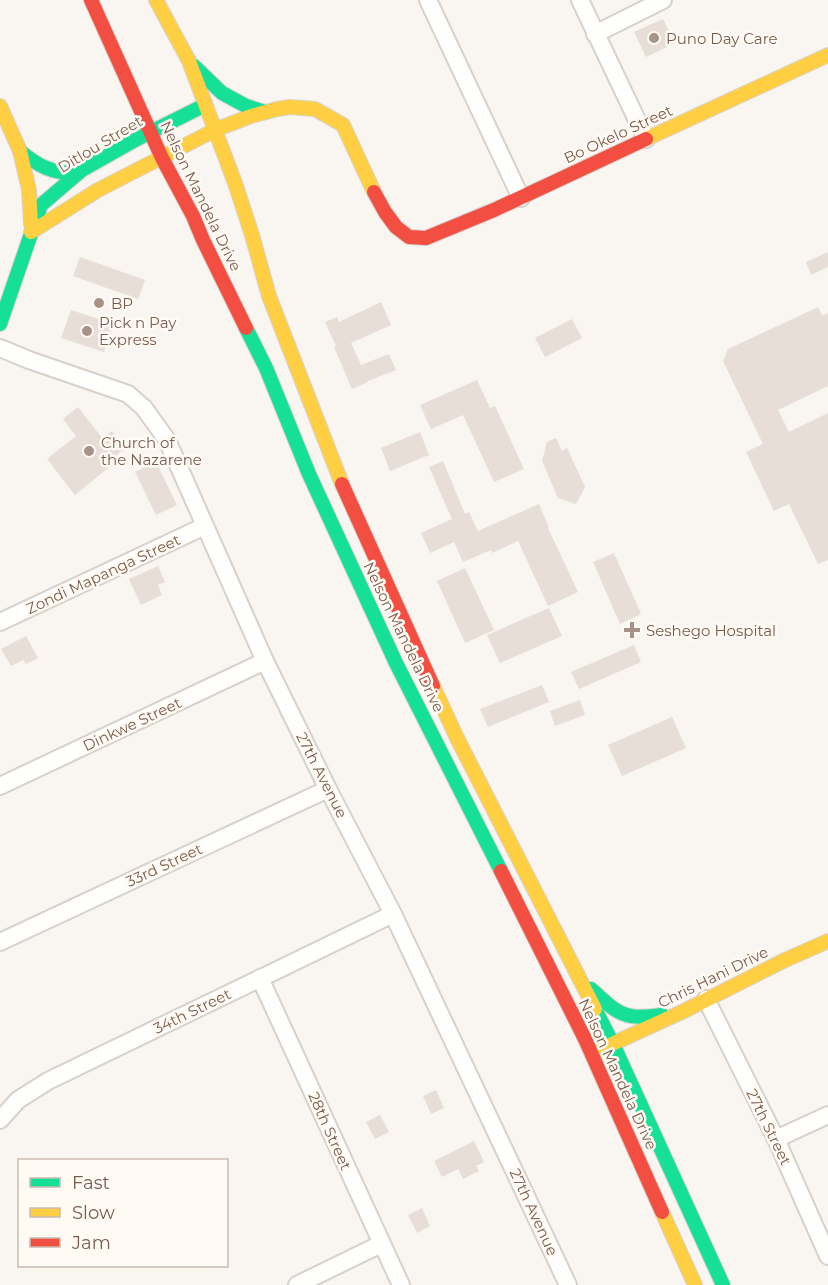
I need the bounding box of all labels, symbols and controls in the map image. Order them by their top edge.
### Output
place label: Puno Day Care [666,29,778,48]
marker: Puno Day Care [647,31,661,45]
street label: Bo Okelo Street [561,101,675,167]
street label: Ditlou Street [54,111,146,177]
street label: Nelson Mandela Drive [156,118,246,274]
place label: BP [111,294,133,313]
marker: BP [92,296,106,310]
place label: Pick n Pay Express [99,313,177,349]
marker: Pick n Pay Express [80,324,94,338]
place label: Church of the Nazarene [101,433,202,469]
marker: Church of the Nazarene [82,444,96,458]
street label: Zondi Mapanga Street [23,530,183,618]
street label: Nelson Mandela Drive [359,559,449,715]
marker: Seshego Hospital [623,621,641,639]
place label: Seshego Hospital [646,621,776,640]
street label: Dinkwe Street [80,693,184,755]
street label: 27th Avenue [292,729,352,821]
street label: 33rd Street [123,839,205,891]
street label: Chris Hani Drive [655,942,771,1012]
street label: 34th Street [150,984,234,1038]
street label: Nelson Mandela Drive [575,995,661,1153]
street label: 27th Street [742,1086,796,1168]
street label: 28th Street [304,1089,356,1173]
legend [18,1159,228,1267]
street label: 27th Avenue [506,1165,562,1259]
text: Fast [72,1172,110,1194]
text: Slow [72,1202,115,1224]
text: Jam [71,1232,111,1254]

